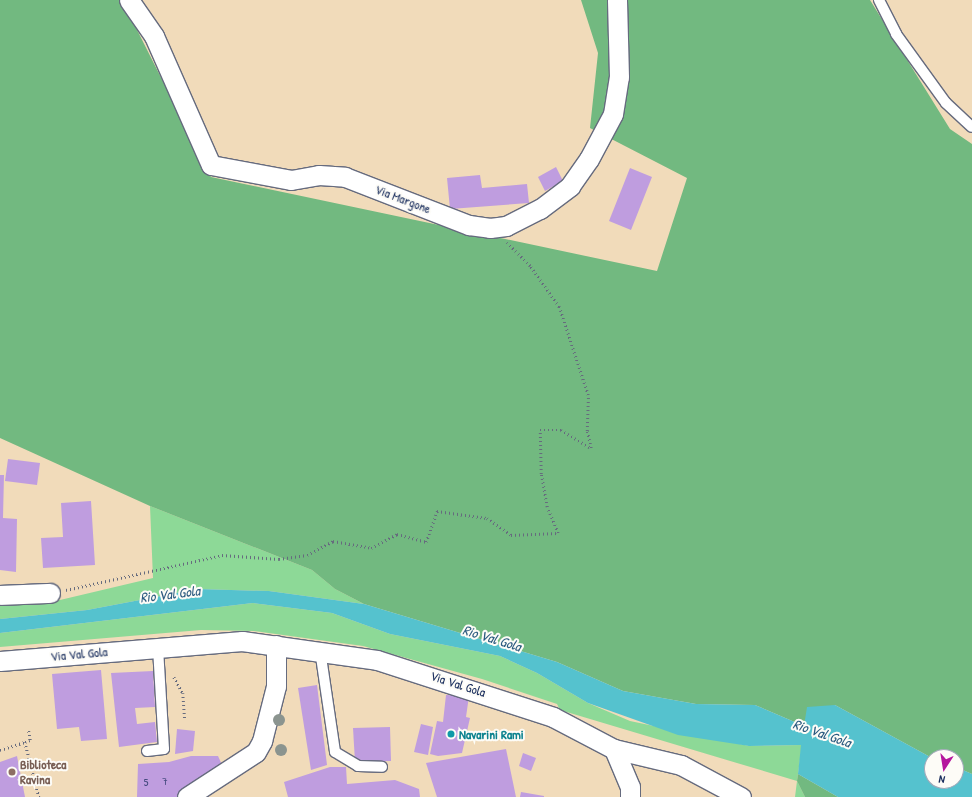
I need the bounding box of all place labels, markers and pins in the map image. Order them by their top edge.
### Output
place label: Navarini Rami [459,726,524,742]
marker: Navarini Rami [446,729,456,739]
place label: Biblioteca Ravina [20,757,66,788]
marker: Biblioteca Ravina [7,767,17,777]

